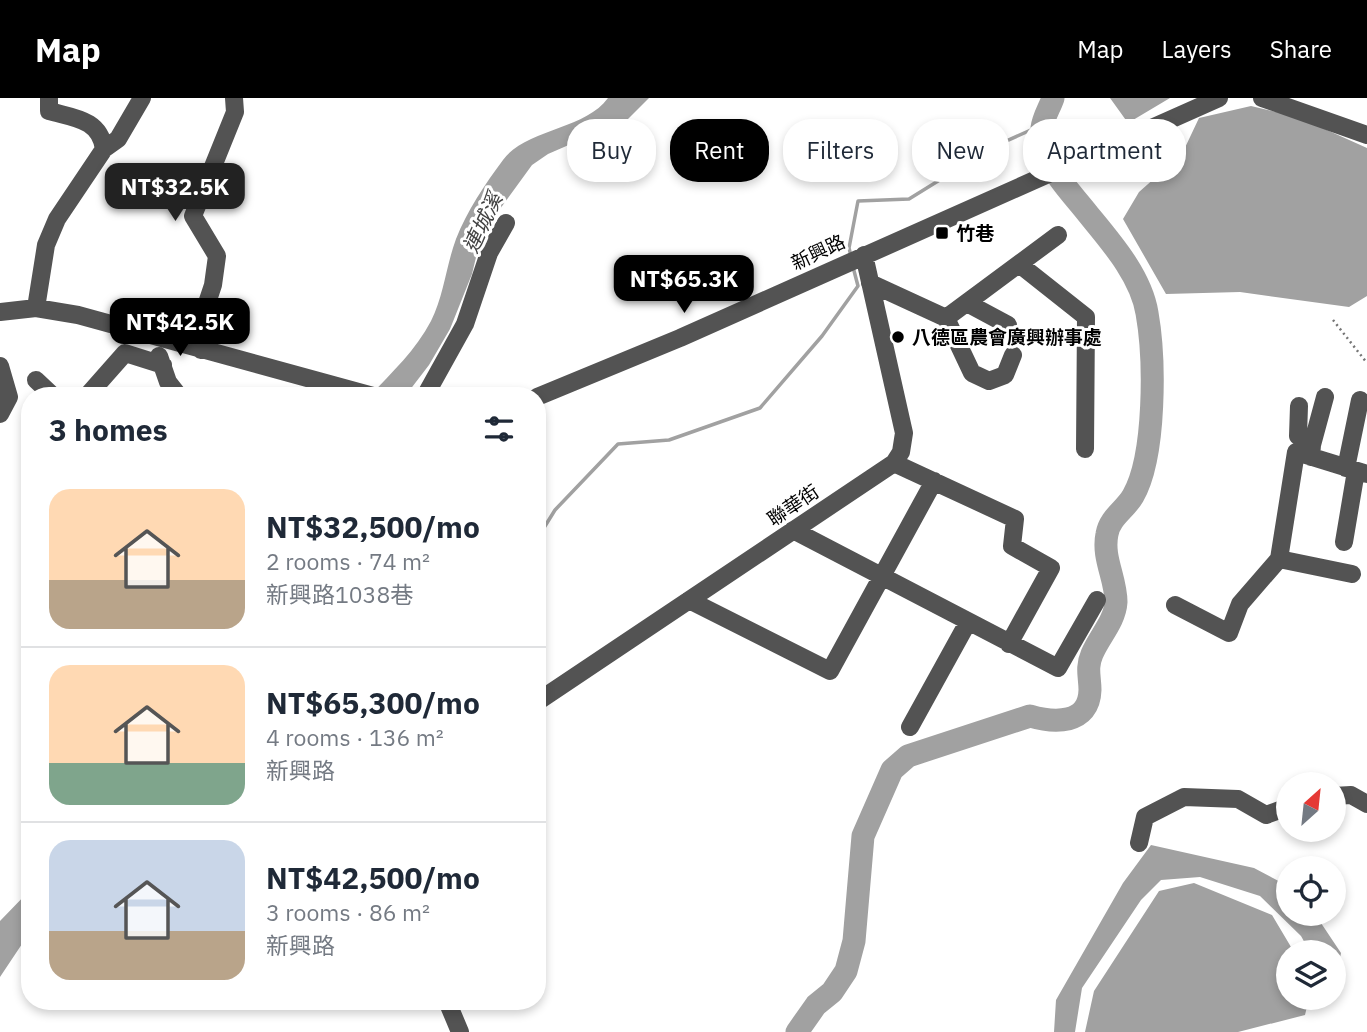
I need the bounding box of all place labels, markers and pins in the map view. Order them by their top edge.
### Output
pin: NT$32.5K [103,164,247,223]
place label: 竹巷 [956,221,995,245]
marker: 竹巷 [934,225,950,241]
pin: NT$65.3K [612,256,756,315]
pin: NT$42.5K [108,299,252,358]
place label: 八德區農會廣興辦事處 [912,325,1102,349]
marker: 八德區農會廣興辦事處 [890,329,906,345]

